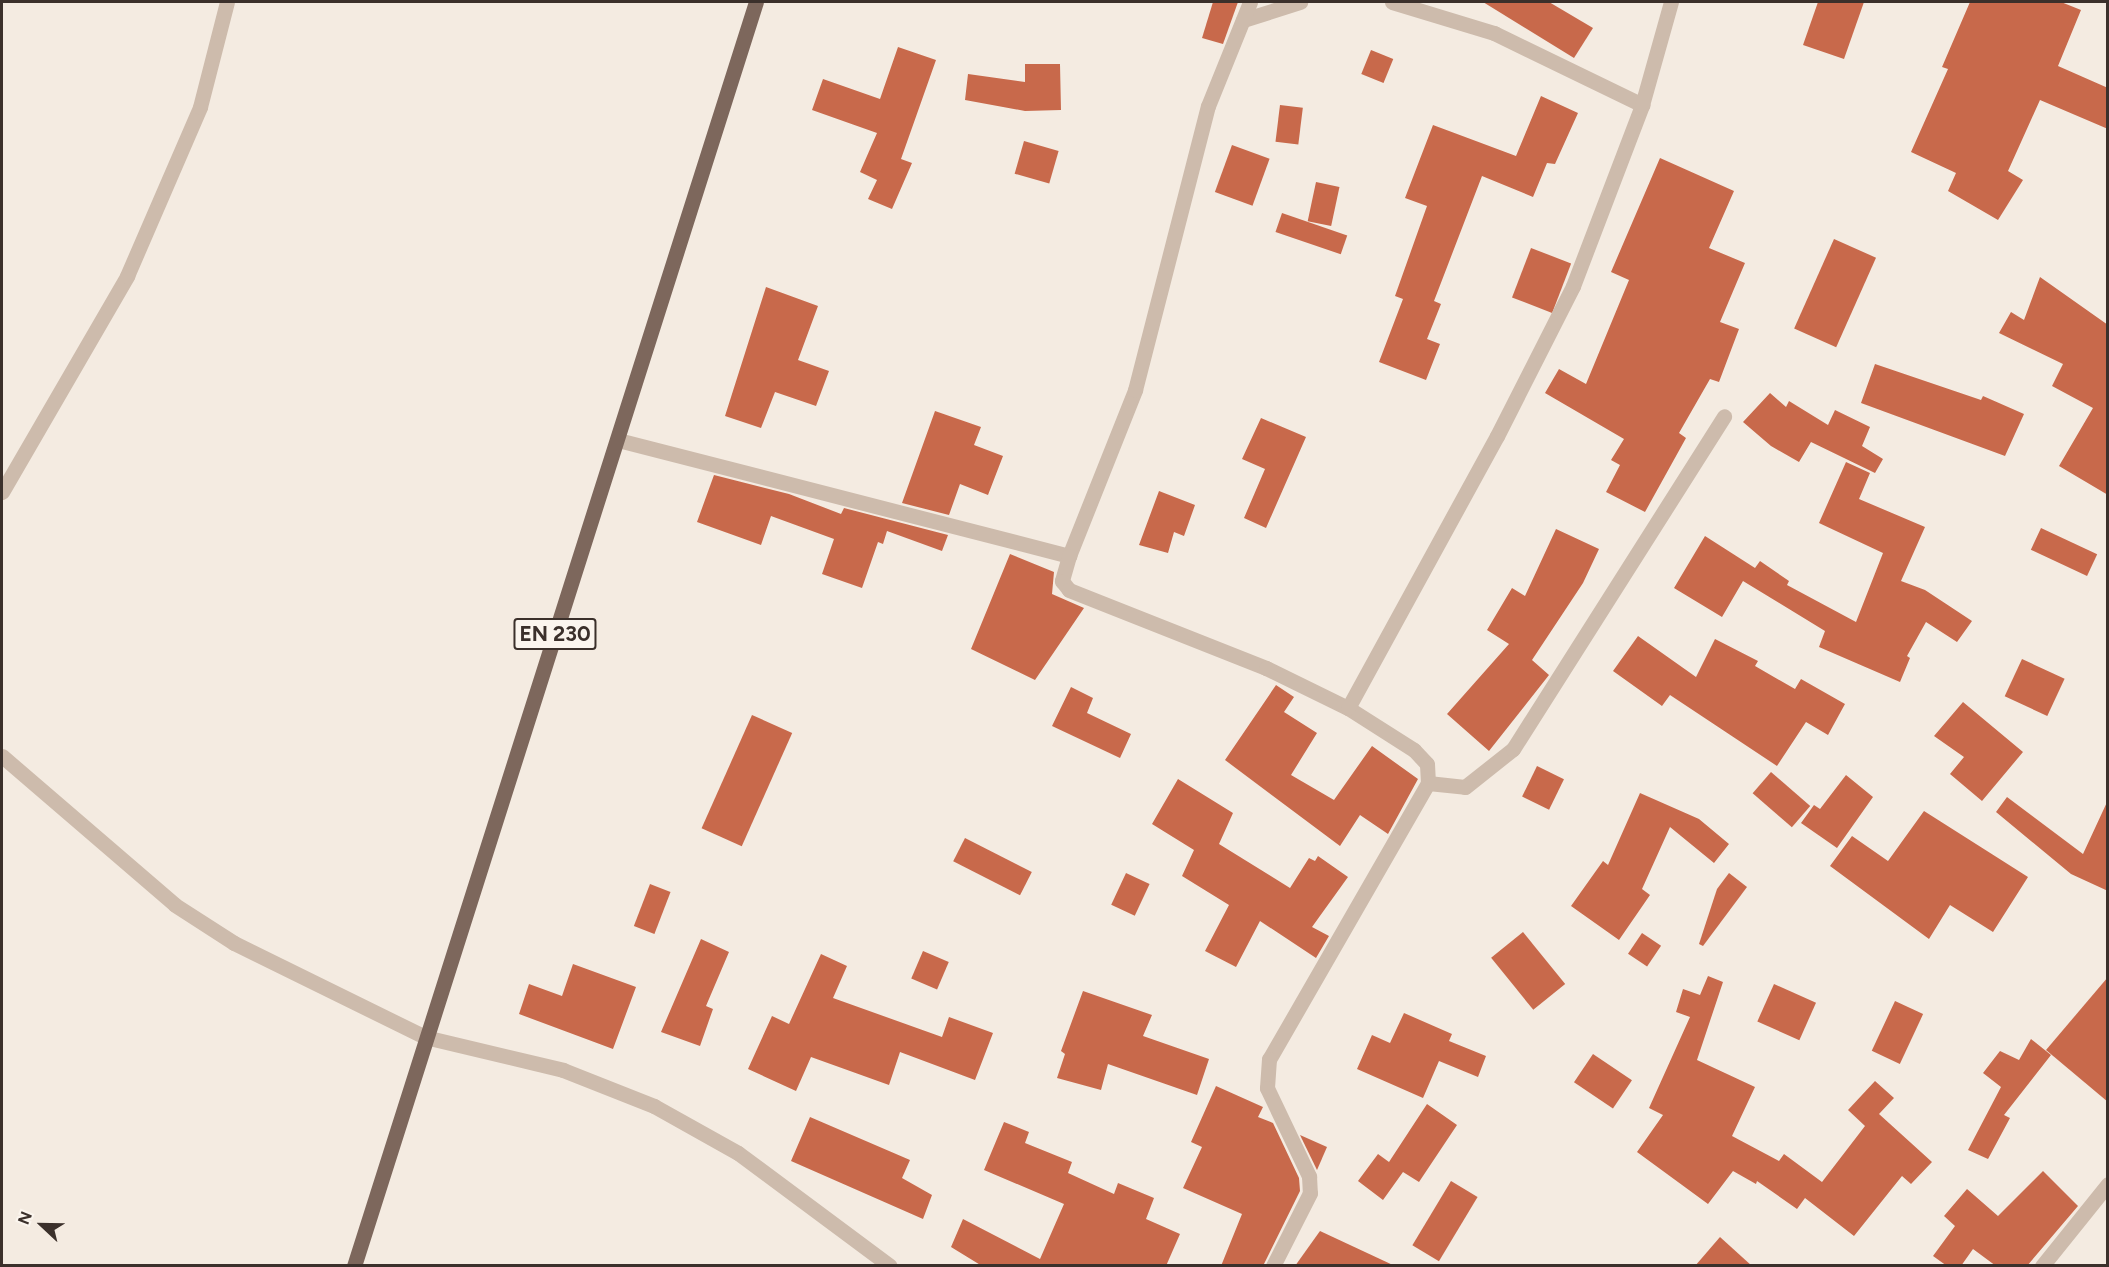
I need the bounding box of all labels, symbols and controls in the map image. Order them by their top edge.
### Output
road number: EN 230 [513,616,597,652]
north arrow [12,1195,72,1255]
text: N [14,1209,36,1227]

